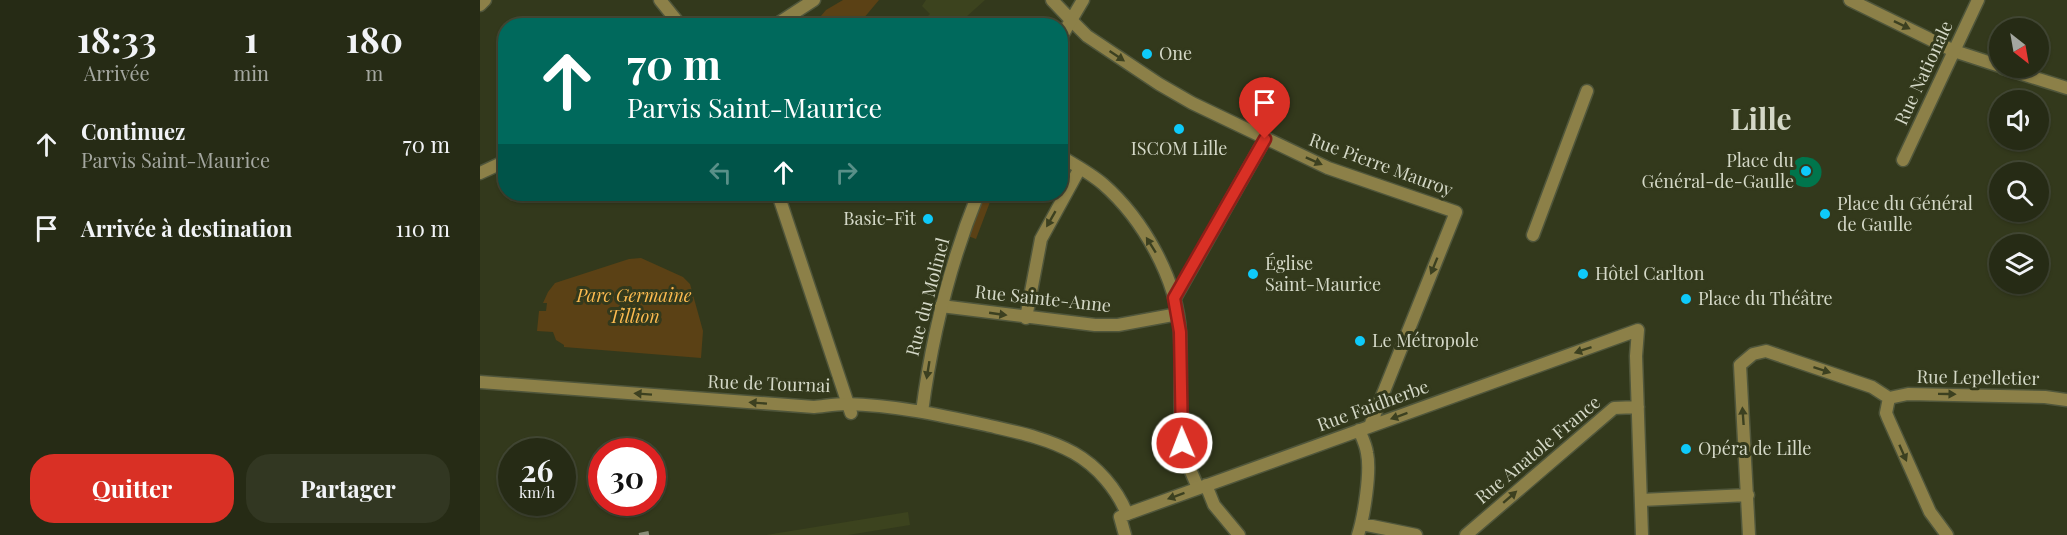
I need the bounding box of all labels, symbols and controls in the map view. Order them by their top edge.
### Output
text: 18:33 [77,14,156,62]
text: 1 [244,14,258,62]
text: 180 [346,14,403,62]
street label: Rue Nationale [1888,17,1958,129]
north arrow [1989,18,2049,78]
map controls [1989,18,2049,294]
one-way arrow [1893,20,1911,30]
text: 70 m [627,35,721,91]
place label: One [1159,41,1192,65]
icon: ahead [528,42,606,120]
marker: One [1140,47,1154,61]
one-way arrow [1109,51,1125,62]
text: Arrivée [84,59,150,86]
text: min [233,59,269,86]
text: m [366,59,383,86]
pin [1239,77,1290,139]
icon: arrive [1248,86,1281,119]
text: Parvis Saint-Maurice [627,89,882,125]
button: sound [1989,90,2049,150]
district label: Lille [1730,98,1792,138]
text: Continuez [81,116,185,146]
marker: ISCOM Lille [1172,122,1186,136]
street label: Rue Pierre Mauroy [1306,127,1457,201]
icon: ahead [30,128,63,161]
text: 70 m [403,129,450,159]
place label: ISCOM Lille [1131,136,1227,160]
text: Parvis Saint-Maurice [81,146,270,173]
place label: Place du Général-de-Gaulle [1642,148,1795,193]
icon: left [704,156,737,189]
icon: ahead [767,156,800,189]
icon: right [830,156,863,189]
one-way arrow [1305,157,1322,166]
button: search [1989,162,2049,222]
marker: Place du Général-de-Gaulle [1799,164,1813,178]
place label: Place du Général de Gaulle [1837,191,1973,236]
place label: Basic-Fit [843,206,917,230]
marker: Place du Général de Gaulle [1818,207,1832,221]
one-way arrow [1047,210,1057,227]
icon: arrive [30,212,63,245]
marker: Basic-Fit [921,212,935,226]
text: Arrivée à destination [81,213,292,243]
text: 110 m [396,213,450,243]
button: layers [1989,234,2049,294]
street label: Rue du Molinel [900,235,954,359]
one-way arrow [1145,237,1156,253]
place label: Église Saint-Maurice [1265,251,1381,296]
one-way arrow [1429,258,1439,276]
place label: Hôtel Carlton [1595,261,1705,285]
marker: Église Saint-Maurice [1246,267,1260,281]
marker: Hôtel Carlton [1576,267,1590,281]
street label: Rue Sainte-Anne [974,279,1112,317]
park label: Parc Germaine Tillion [575,283,692,328]
place label: Place du Théâtre [1698,286,1833,310]
marker: Place du Théâtre [1679,292,1693,306]
one-way arrow [989,309,1008,318]
place label: Le Métropole [1372,328,1479,352]
marker: Le Métropole [1353,334,1367,348]
one-way arrow [1574,345,1592,355]
one-way arrow [923,361,932,380]
street label: Rue Lepelletier [1916,364,2040,390]
one-way arrow [1813,365,1831,375]
street label: Rue de Tournai [707,369,831,397]
street label: Rue Faidherbe [1314,374,1432,436]
one-way arrow [633,390,652,399]
street label: Rue Anatole France [1470,390,1605,509]
one-way arrow [1937,390,1956,399]
one-way arrow [748,398,767,408]
one-way arrow [1738,406,1747,425]
position arrow [1150,411,1214,475]
one-way arrow [1390,411,1408,421]
place label: Opéra de Lille [1698,436,1811,460]
speed limit sign: 30 [588,438,666,516]
marker: Opéra de Lille [1679,442,1693,456]
one-way arrow [1899,444,1908,461]
text: 26 [521,450,553,490]
button: Quitter [30,454,234,523]
button: Partager [246,454,450,523]
text: km/h [519,482,555,502]
one-way arrow [1167,491,1185,501]
one-way arrow [1502,491,1517,504]

